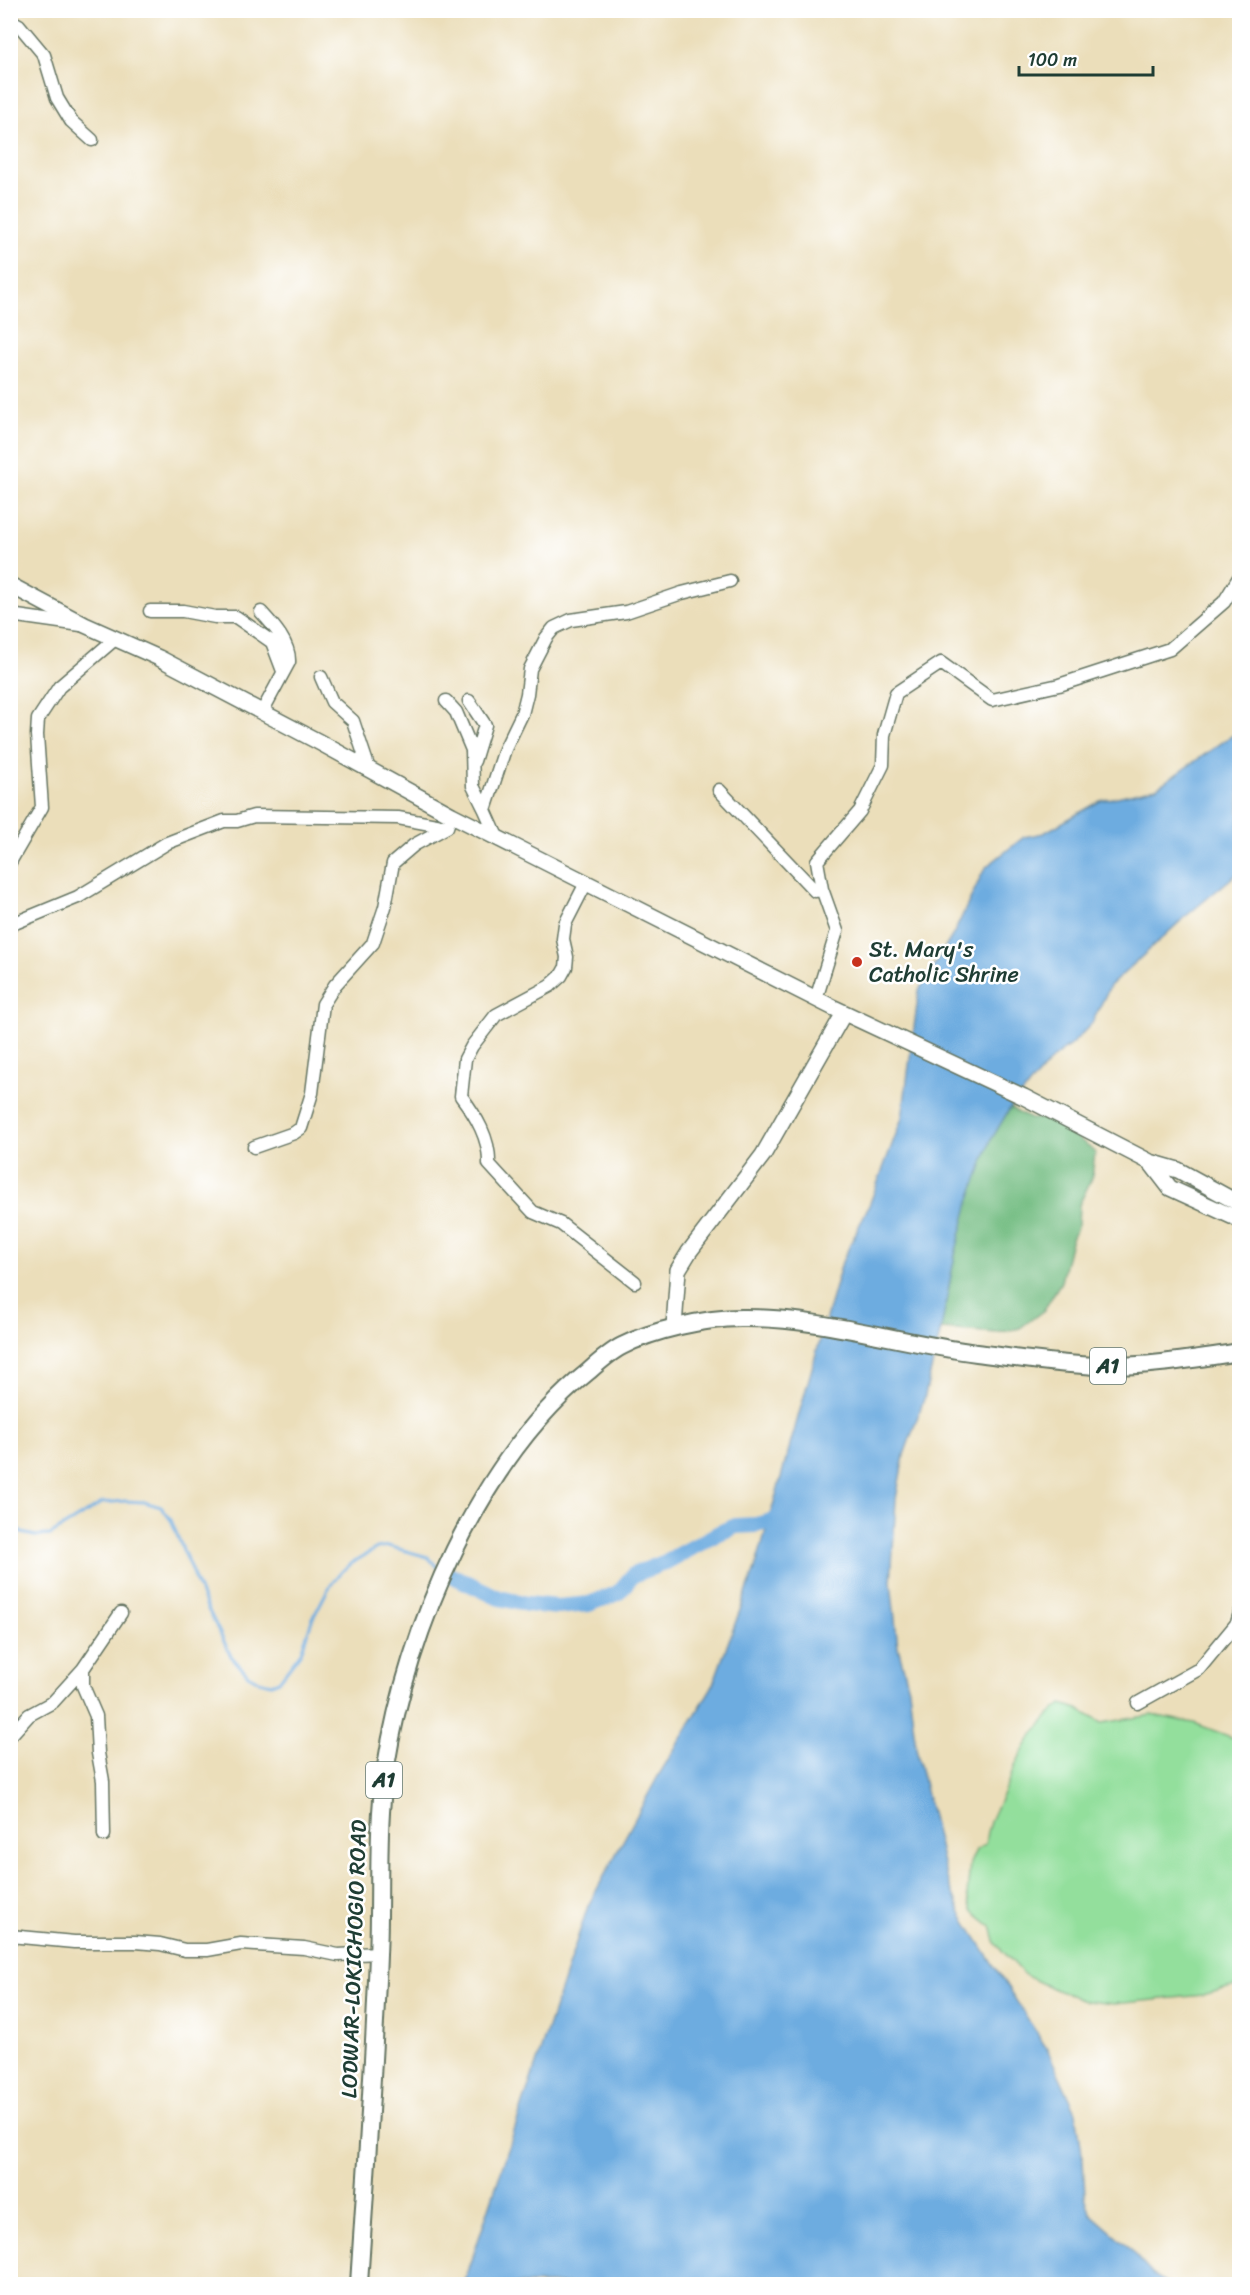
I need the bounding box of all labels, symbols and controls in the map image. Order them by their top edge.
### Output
scale bar [1019,39,1152,77]
text: 100 m [1028,44,1077,76]
place label: St. Mary's Catholic Shrine [869,930,1019,994]
marker: St. Mary's Catholic Shrine [850,955,864,969]
road number: A1 [1090,1348,1126,1384]
road number: A1 [366,1762,402,1798]
street label: LODWAR-LOKICHOGIO ROAD [329,1819,378,2099]

